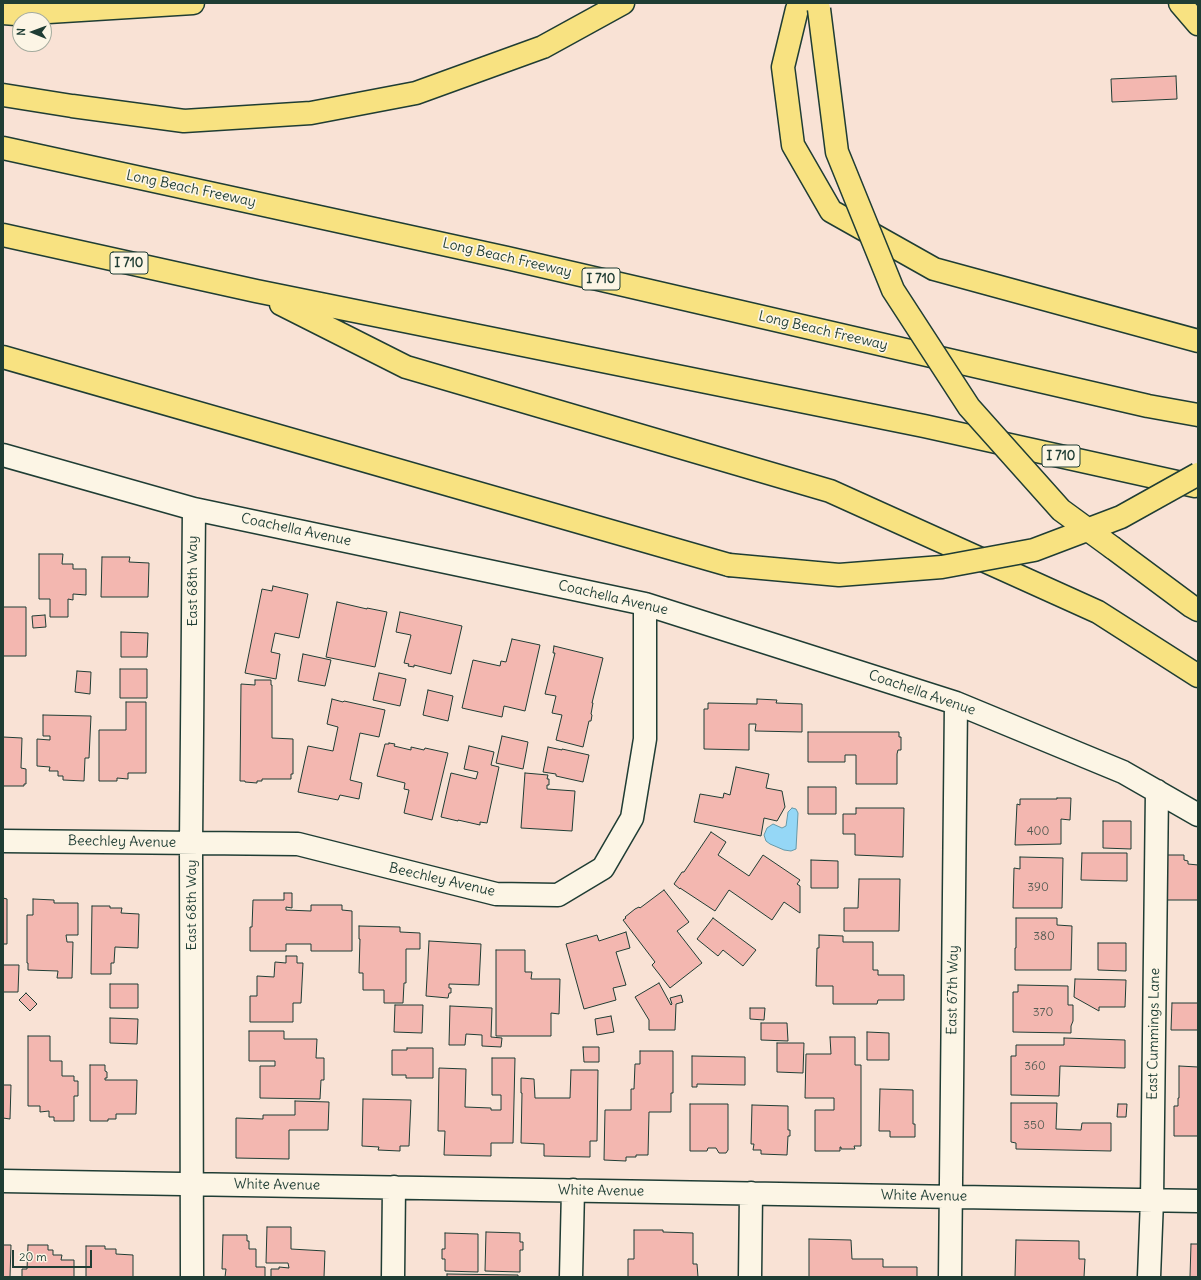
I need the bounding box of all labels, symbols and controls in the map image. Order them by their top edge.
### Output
north arrow [12,12,52,52]
text: N [14,28,28,36]
street label: Long Beach Freeway [125,167,257,211]
street label: Long Beach Freeway [441,235,573,281]
road number: I 710 [110,252,148,274]
road number: I 710 [582,268,620,290]
street label: Long Beach Freeway [757,308,889,354]
road number: I 710 [1042,445,1080,467]
street label: Coachella Avenue [239,510,353,550]
street label: East 68th Way [185,536,201,626]
street label: Coachella Avenue [556,577,670,619]
street label: Coachella Avenue [866,667,978,719]
house number: 400 [1027,825,1049,839]
street label: Beechley Avenue [68,833,176,851]
street label: East 68th Way [184,860,200,950]
street label: Beechley Avenue [387,860,497,900]
house number: 390 [1027,881,1049,895]
house number: 380 [1033,930,1055,944]
street label: East 67th Way [944,945,962,1035]
street label: East Cummings Lane [1144,968,1164,1100]
house number: 370 [1033,1006,1053,1020]
house number: 360 [1024,1060,1046,1074]
house number: 350 [1023,1119,1045,1133]
street label: White Avenue [234,1176,320,1194]
street label: White Avenue [558,1182,644,1200]
street label: White Avenue [881,1187,967,1205]
scale bar [14,1242,94,1268]
text: 20 m [19,1249,47,1264]

